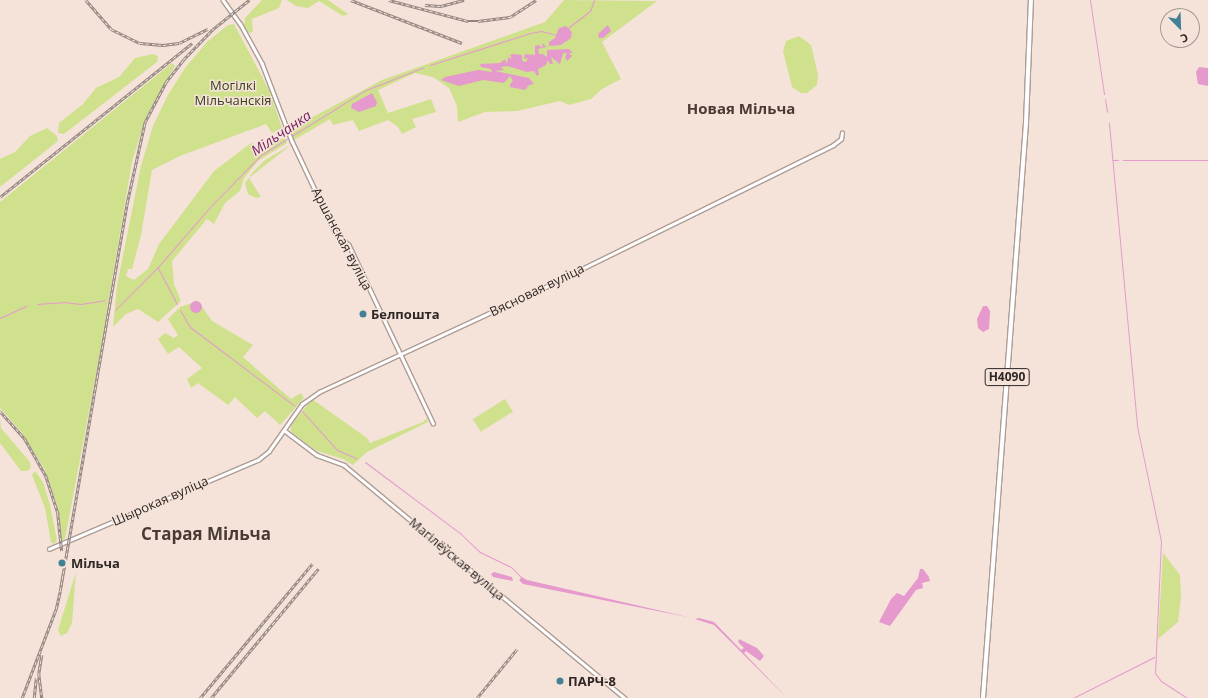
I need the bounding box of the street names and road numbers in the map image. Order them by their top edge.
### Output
street label: Аршанская вуліца [308,185,376,293]
street label: Вясновая вуліца [487,260,587,320]
road number: Н4090 [984,367,1030,387]
street label: Шырокая вуліца [109,473,211,529]
street label: Магілёўская вуліца [406,515,508,603]

